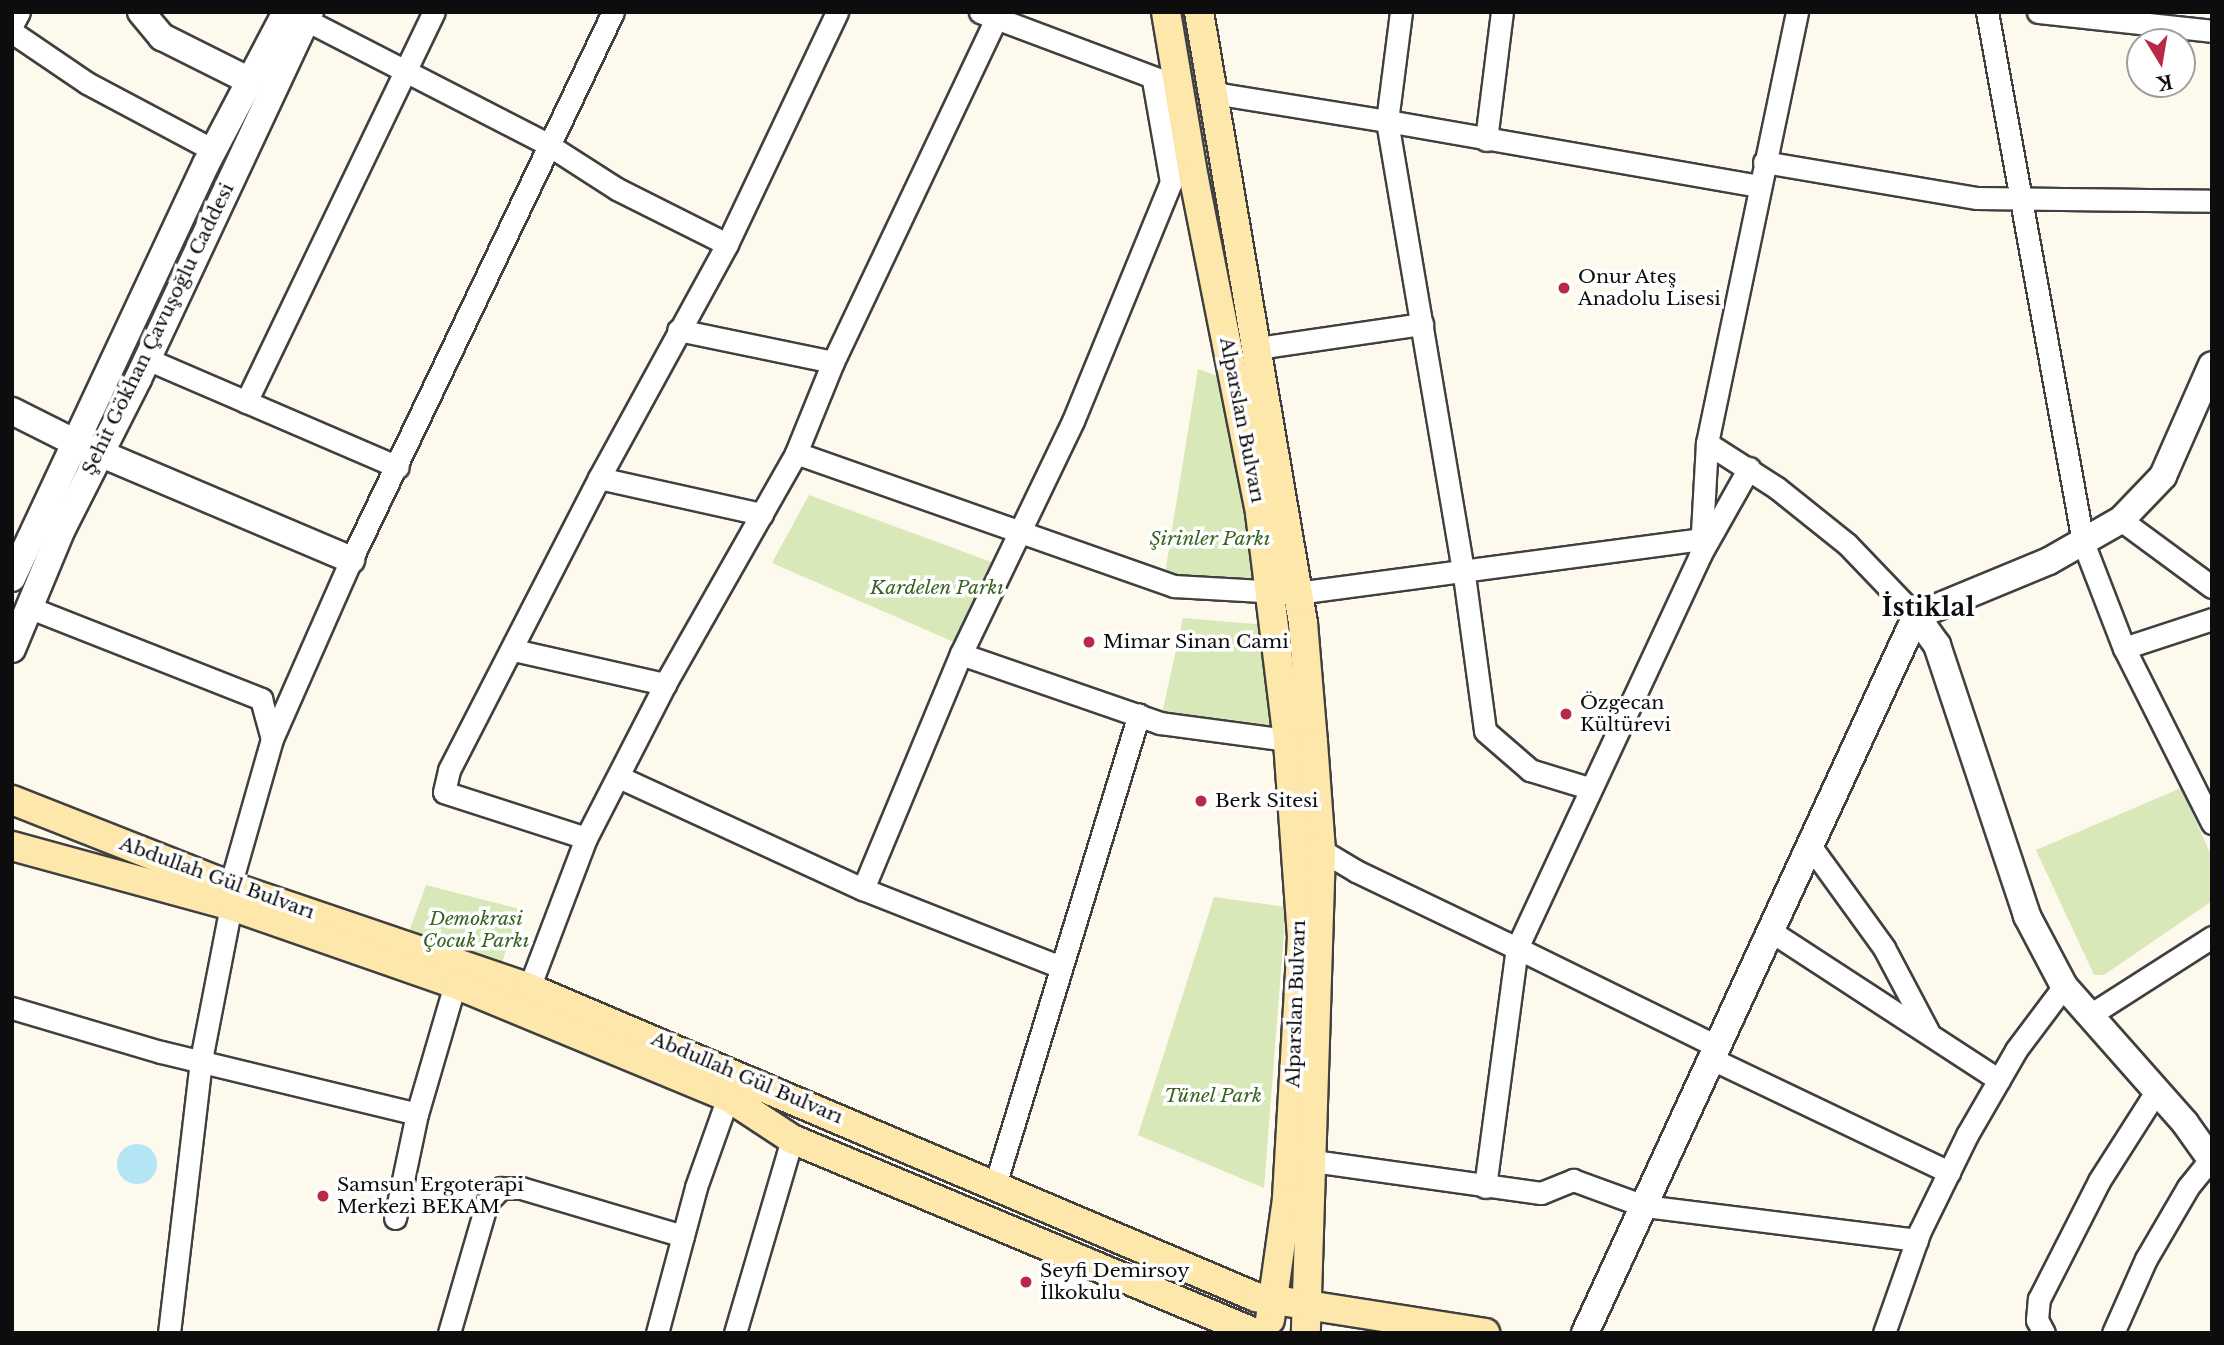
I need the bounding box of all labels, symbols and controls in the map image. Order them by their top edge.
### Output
north arrow [2126,28,2196,98]
text: K [2155,69,2175,95]
street label: Şehit Gökhan Çavuşoğlu Caddesi [77,179,239,479]
place label: Onur Ateş Anadolu Lisesi [1578,266,1721,310]
marker: Onur Ateş Anadolu Lisesi [1556,280,1572,296]
street label: Alparslan Bulvarı [1215,335,1269,505]
park label: Şirinler Parkı [1149,528,1271,550]
park label: Kardelen Parkı [870,577,1004,599]
district label: İstiklal [1881,592,1975,624]
place label: Mimar Sinan Cami [1103,631,1289,653]
marker: Mimar Sinan Cami [1081,634,1097,650]
place label: Özgecan Kültürevi [1580,692,1671,736]
marker: Özgecan Kültürevi [1558,706,1574,722]
place label: Berk Sitesi [1215,790,1319,812]
marker: Berk Sitesi [1193,793,1209,809]
street label: Abdullah Gül Bulvarı [116,832,318,924]
park label: Demokrasi Çocuk Parkı [423,908,529,952]
street label: Alparslan Bulvarı [1282,920,1310,1088]
street label: Abdullah Gül Bulvarı [648,1027,846,1129]
park label: Tünel Park [1164,1085,1262,1107]
place label: Samsun Ergoterapi Merkezi BEKAM [337,1174,524,1218]
marker: Samsun Ergoterapi Merkezi BEKAM [315,1188,331,1204]
place label: Seyfi Demirsoy İlkokulu [1040,1260,1189,1304]
marker: Seyfi Demirsoy İlkokulu [1018,1274,1034,1290]

